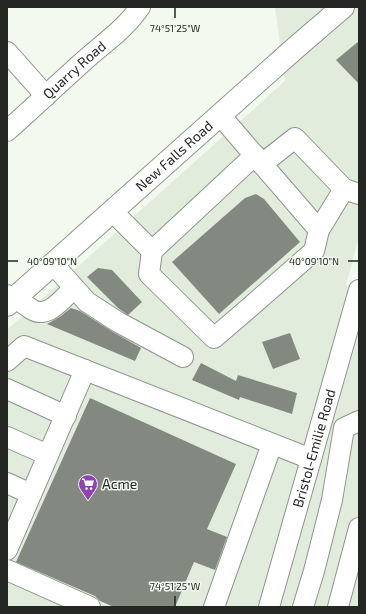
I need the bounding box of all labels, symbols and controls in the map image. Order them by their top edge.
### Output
text: 74°51'25"W [150,22,201,34]
street label: Quarry Road [39,37,109,102]
street label: New Falls Road [132,117,216,194]
text: 40°09'10"N [27,255,77,267]
text: 40°09'10"N [289,255,339,267]
street label: Bristol-Emilie Road [289,387,339,509]
supermarket icon: Acme [77,473,99,501]
place label: Acme [102,475,137,492]
text: 74°51'25"W [150,580,201,592]

